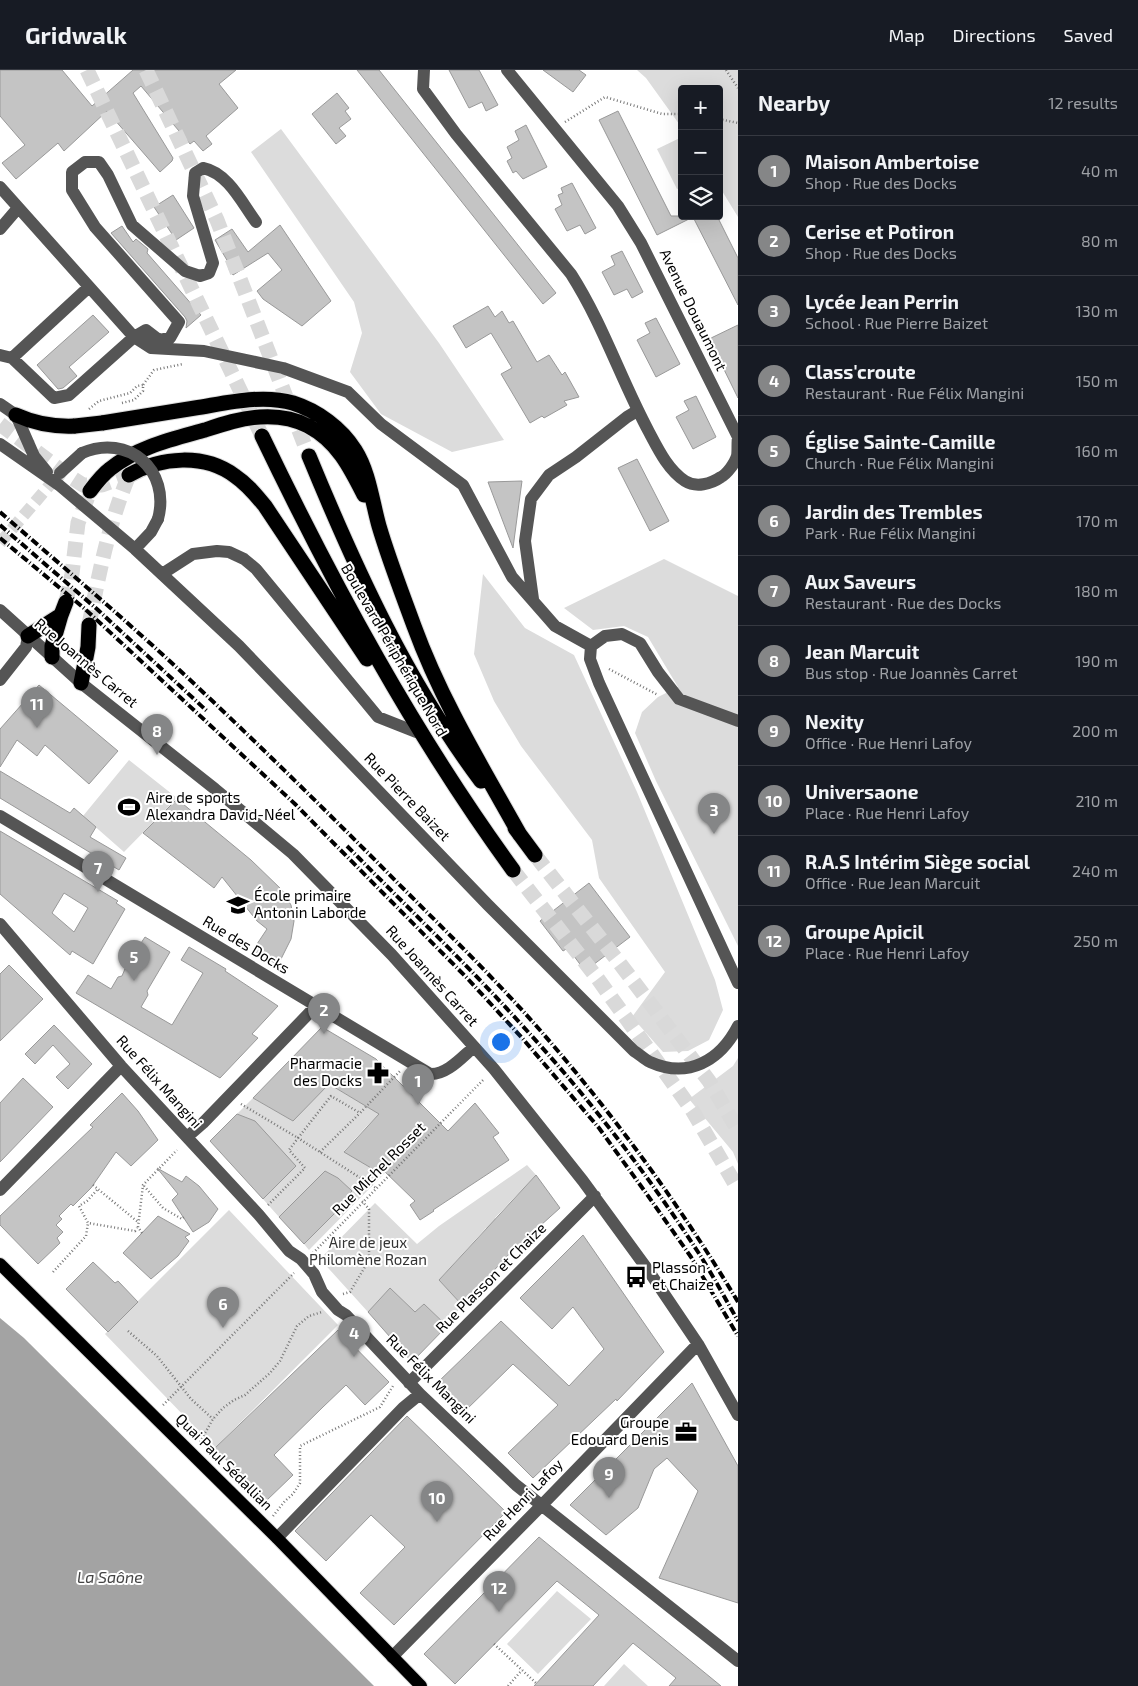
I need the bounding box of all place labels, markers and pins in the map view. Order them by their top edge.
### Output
pin: 11 [21,687,53,728]
pin: 8 [141,714,173,755]
place label: Aire de sports Alexandra David-Néel [146,788,296,823]
pin: 3 [698,793,730,834]
sports icon: Aire de sports Alexandra David-Néel [116,794,142,820]
pin: 7 [82,851,114,892]
place label: École primaire Antonin Laborde [254,886,366,921]
school or university icon: École primaire Antonin Laborde [225,892,251,918]
pin: 5 [118,940,150,981]
pin: 2 [308,993,340,1034]
place label: Pharmacie des Docks [290,1054,362,1089]
pharmacy icon: Pharmacie des Docks [365,1060,391,1086]
pin: 1 [402,1064,434,1105]
place label: Plasson et Chaize [652,1258,714,1293]
bus stop icon: Plasson et Chaize [623,1264,649,1290]
pin: 6 [207,1287,239,1328]
pin: 4 [338,1316,370,1357]
place label: Groupe Edouard Denis [571,1413,669,1448]
office icon: Groupe Edouard Denis [673,1419,699,1445]
pin: 9 [593,1457,625,1498]
pin: 10 [421,1481,453,1522]
pin: 12 [483,1571,515,1612]

